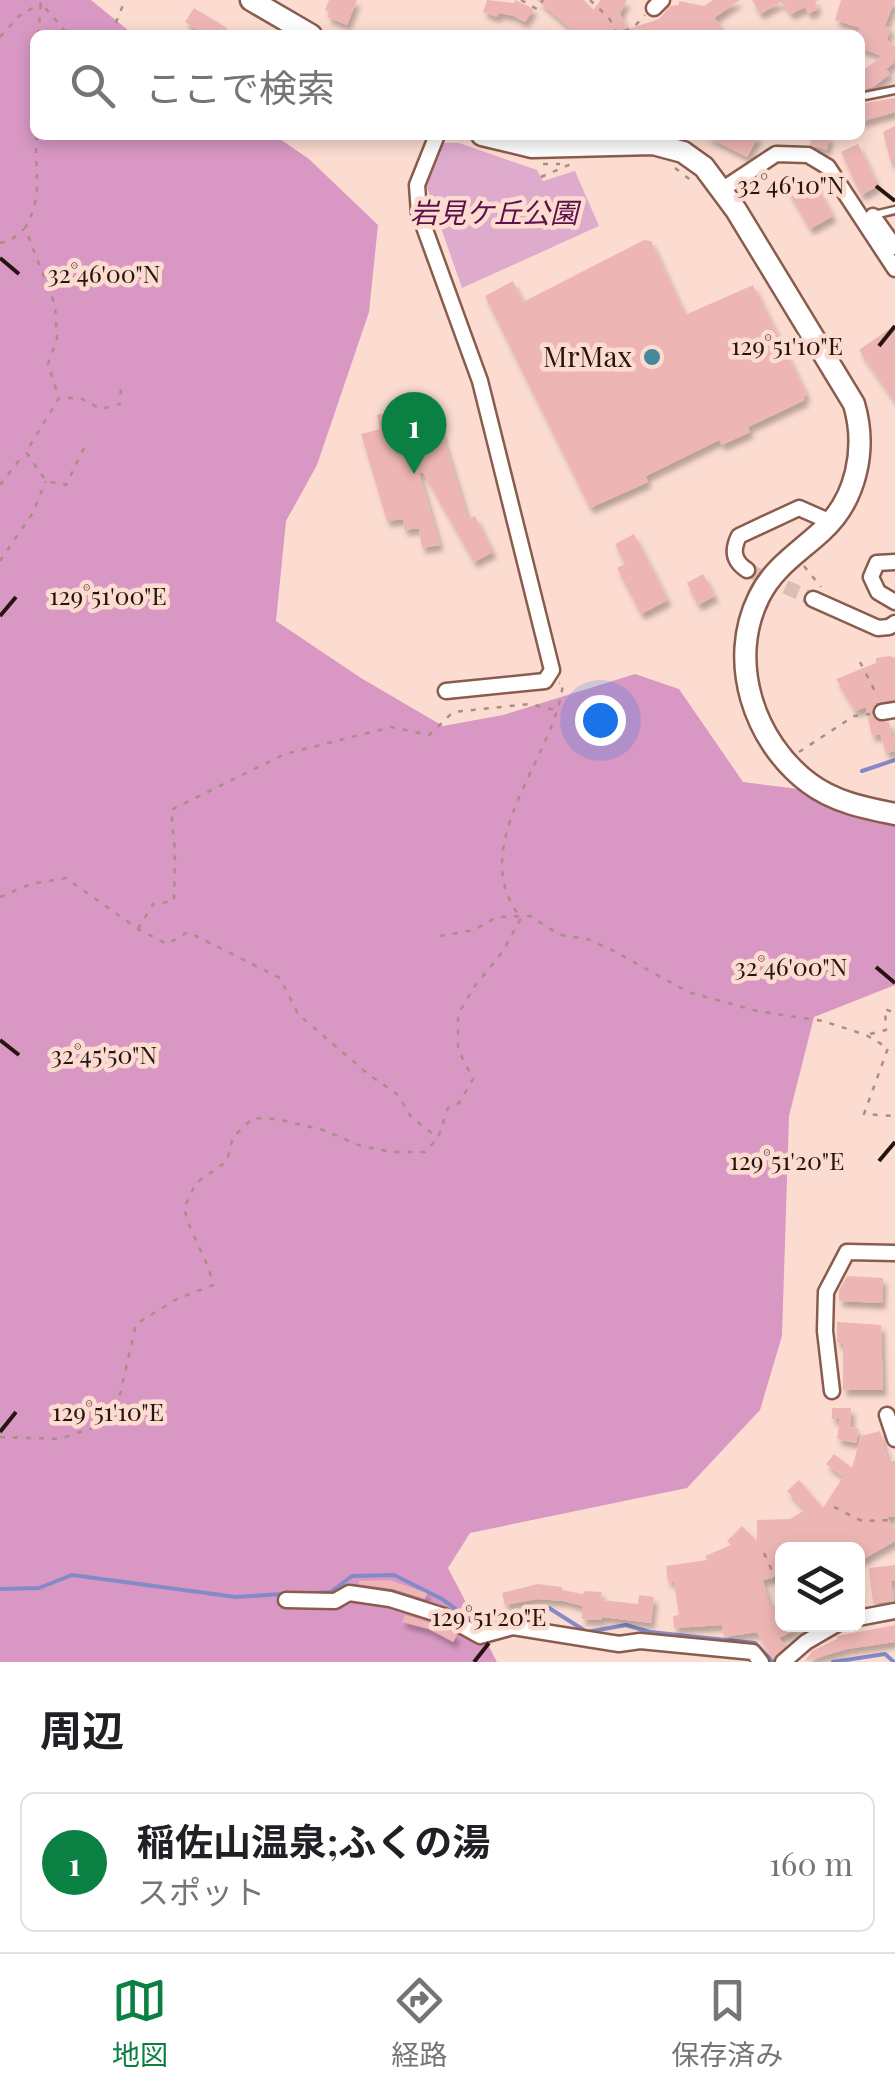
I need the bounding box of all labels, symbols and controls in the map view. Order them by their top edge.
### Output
search box [30,30,865,140]
icon: search [65,58,120,113]
text: ここで検索 [145,61,335,112]
text: 32°46'10"N [737,167,845,200]
park label: 岩見ケ丘公園 [410,193,582,230]
text: 32°46'00"N [48,256,160,289]
text: 129°51'10"E [731,328,843,361]
place label: MrMax [543,337,632,374]
marker: MrMax [641,346,663,368]
pin: 1 [382,392,446,474]
text: 129°51'00"E [49,578,167,611]
your location [575,695,626,746]
text: 32°46'00"N [735,949,847,982]
text: 32°45'50"N [51,1037,157,1070]
text: 129°51'20"E [730,1143,844,1176]
text: 129°51'10"E [52,1394,164,1427]
map controls [775,1542,865,1632]
button: layers [775,1542,865,1632]
text: 129°51'20"E [432,1599,546,1632]
text: 周辺 [40,1701,124,1757]
text: 稲佐山温泉;ふくの湯 [137,1815,490,1866]
text: 1 [68,1841,81,1884]
text: 160 m [769,1841,853,1884]
text: スポット [137,1869,265,1912]
tab: 地図 [112,1973,168,2073]
tab: 経路 [391,1973,447,2073]
tab: 保存済み [671,1973,783,2073]

